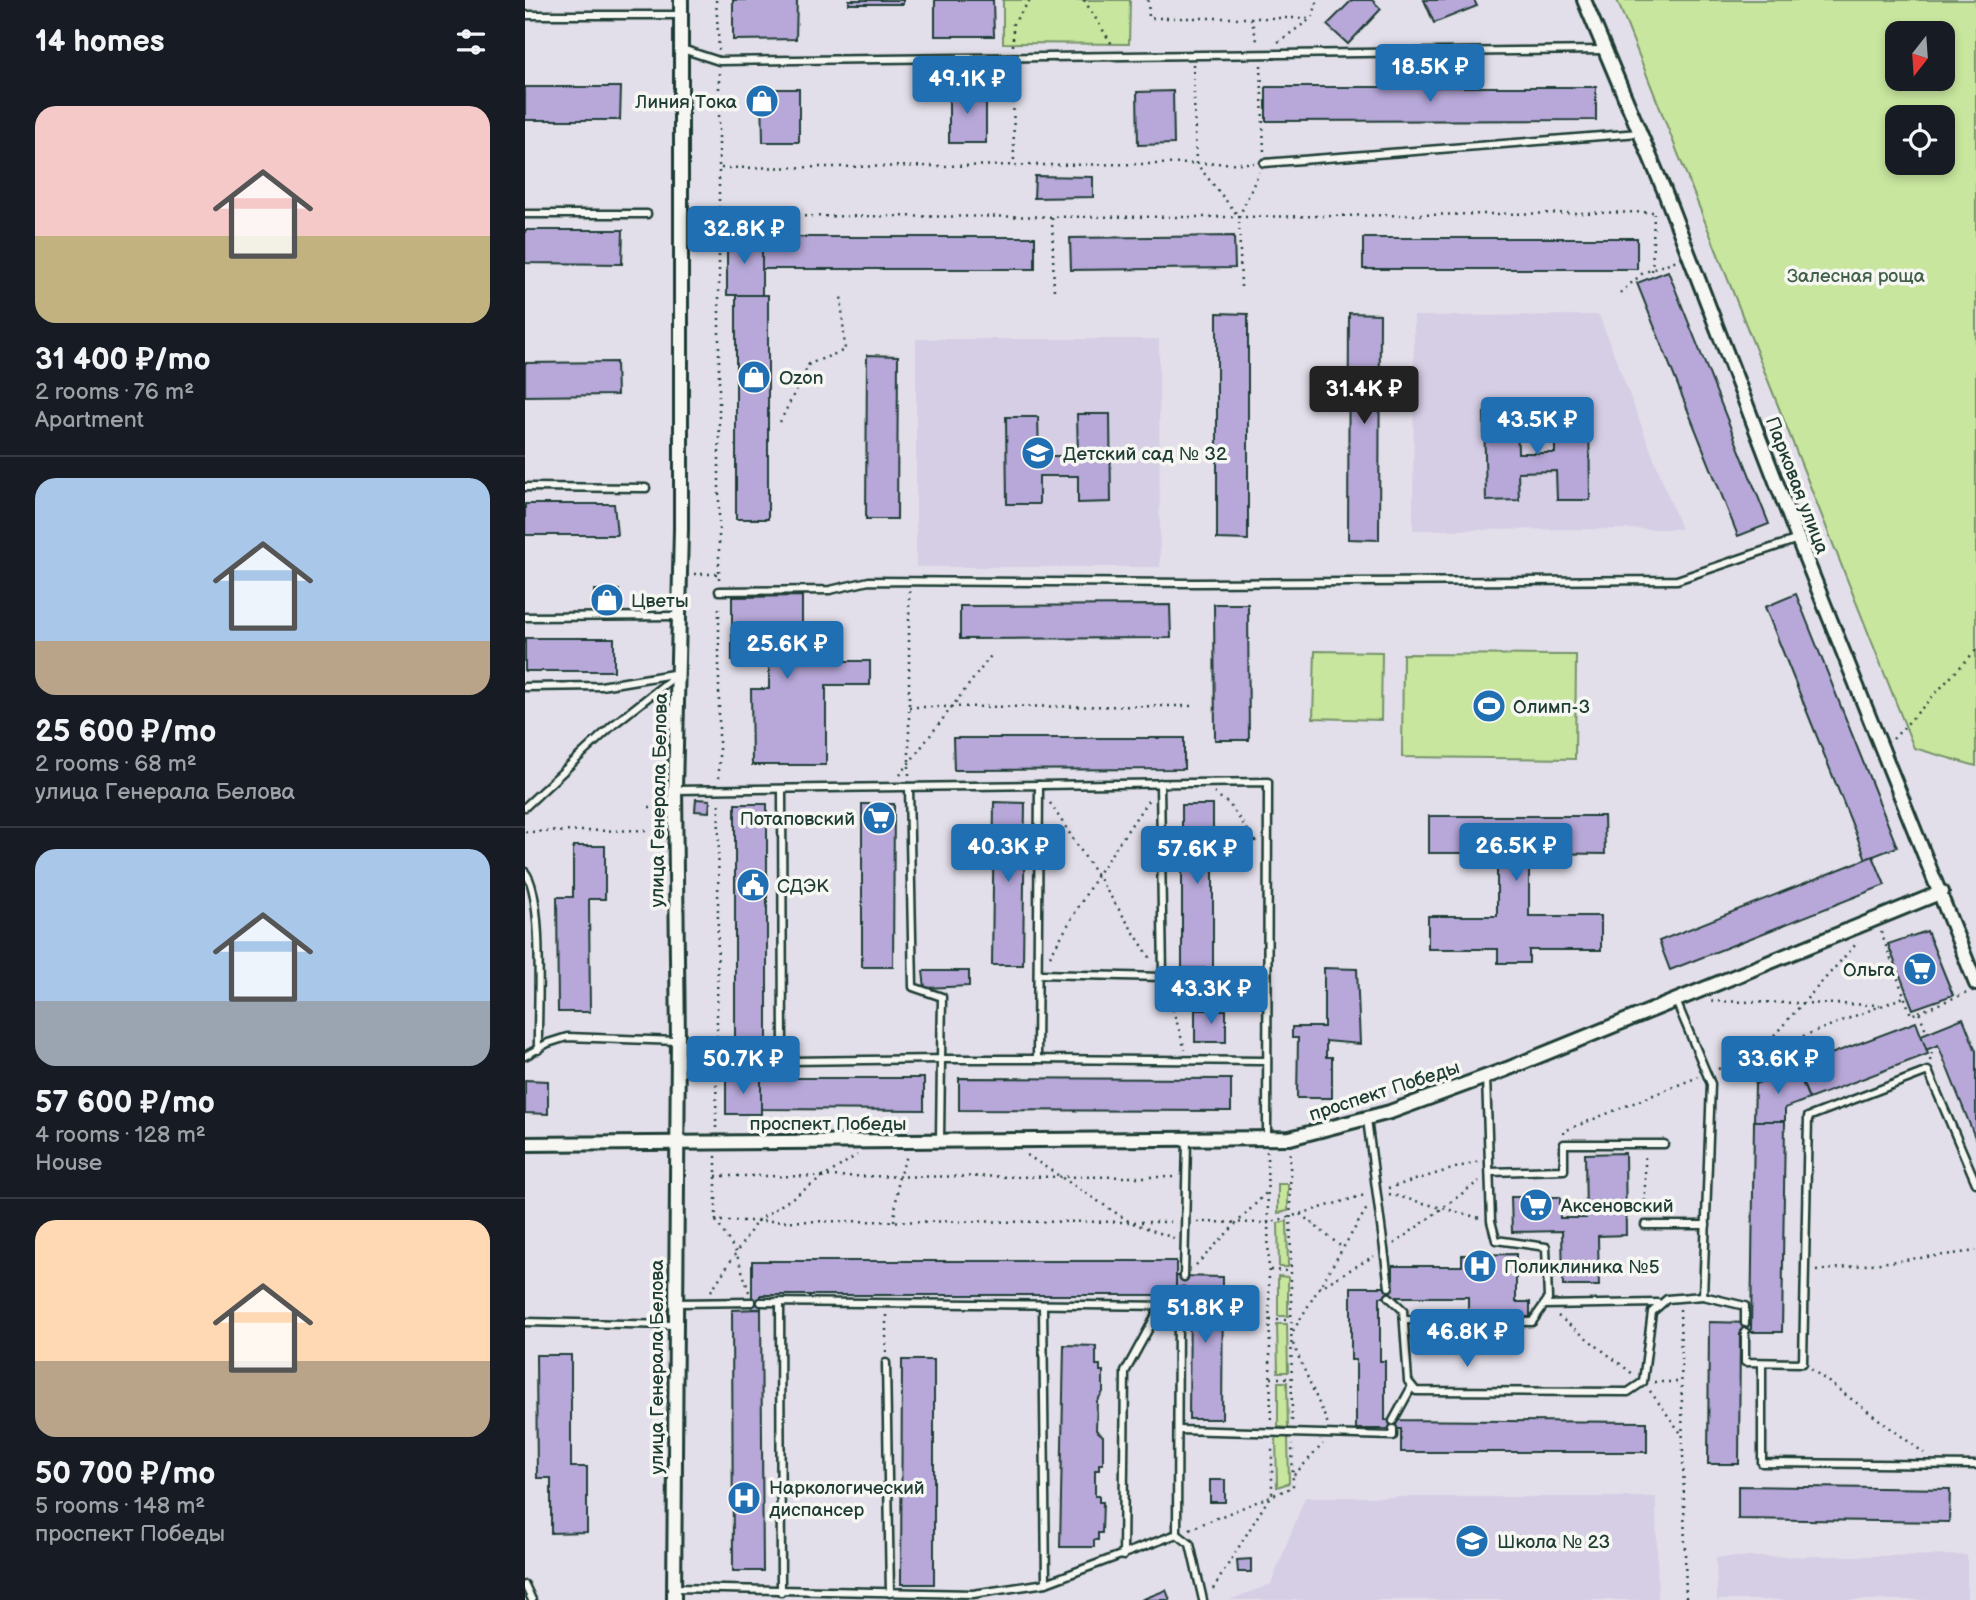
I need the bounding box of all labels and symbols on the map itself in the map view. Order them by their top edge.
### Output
north arrow [1885,21,1955,91]
pin: 18.5K ₽ [1365,44,1495,104]
pin: 49.1K ₽ [902,57,1032,116]
shop icon: Линия Тока [743,82,781,120]
place label: Линия Тока [634,91,737,114]
pin: 32.8K ₽ [679,206,809,266]
park label: Залесная роща [1787,265,1925,288]
shop icon: Ozon [735,358,773,396]
pin: 31.4K ₽ [1299,366,1429,426]
place label: Ozon [779,367,824,390]
pin: 43.5K ₽ [1472,398,1602,457]
street label: Парковая улица [1760,414,1833,557]
school or university icon: Детский сад № 32 [1019,434,1057,472]
place label: Детский сад № 32 [1063,443,1228,466]
shop icon: Цветы [588,581,626,619]
place label: Цветы [631,590,689,613]
pin: 25.6K ₽ [722,622,852,681]
sports icon: Олимп-3 [1470,687,1508,725]
street label: улица Генерала Белова [646,692,673,908]
place label: Олимп-3 [1513,696,1590,719]
supermarket icon: Потаповский [860,799,898,837]
place label: Потаповский [740,808,855,831]
pin: 40.3K ₽ [943,824,1073,884]
pin: 26.5K ₽ [1451,824,1581,883]
pin: 57.6K ₽ [1132,826,1262,886]
public building icon: СДЭК [734,866,772,904]
place label: СДЭК [777,875,829,898]
supermarket icon: Ольга [1901,950,1939,988]
place label: Ольга [1843,959,1895,982]
pin: 43.3K ₽ [1146,967,1276,1026]
pin: 50.7K ₽ [678,1036,808,1096]
pin: 33.6K ₽ [1713,1036,1843,1096]
street label: проспект Победы [1306,1056,1463,1127]
street label: проспект Победы [750,1113,906,1136]
supermarket icon: Аксеновский [1517,1186,1555,1224]
place label: Аксеновский [1560,1195,1674,1218]
hospital icon: Поликлиника №5 [1461,1247,1499,1285]
place label: Поликлиника №5 [1504,1256,1660,1279]
street label: улица Генерала Белова [646,1260,669,1474]
pin: 51.8K ₽ [1140,1286,1270,1345]
pin: 46.8K ₽ [1402,1310,1532,1369]
place label: Наркологический диспансер [769,1477,925,1522]
hospital icon: Наркологический диспансер [725,1479,763,1517]
school or university icon: Школа № 23 [1453,1522,1491,1560]
place label: Школа № 23 [1497,1531,1610,1554]

